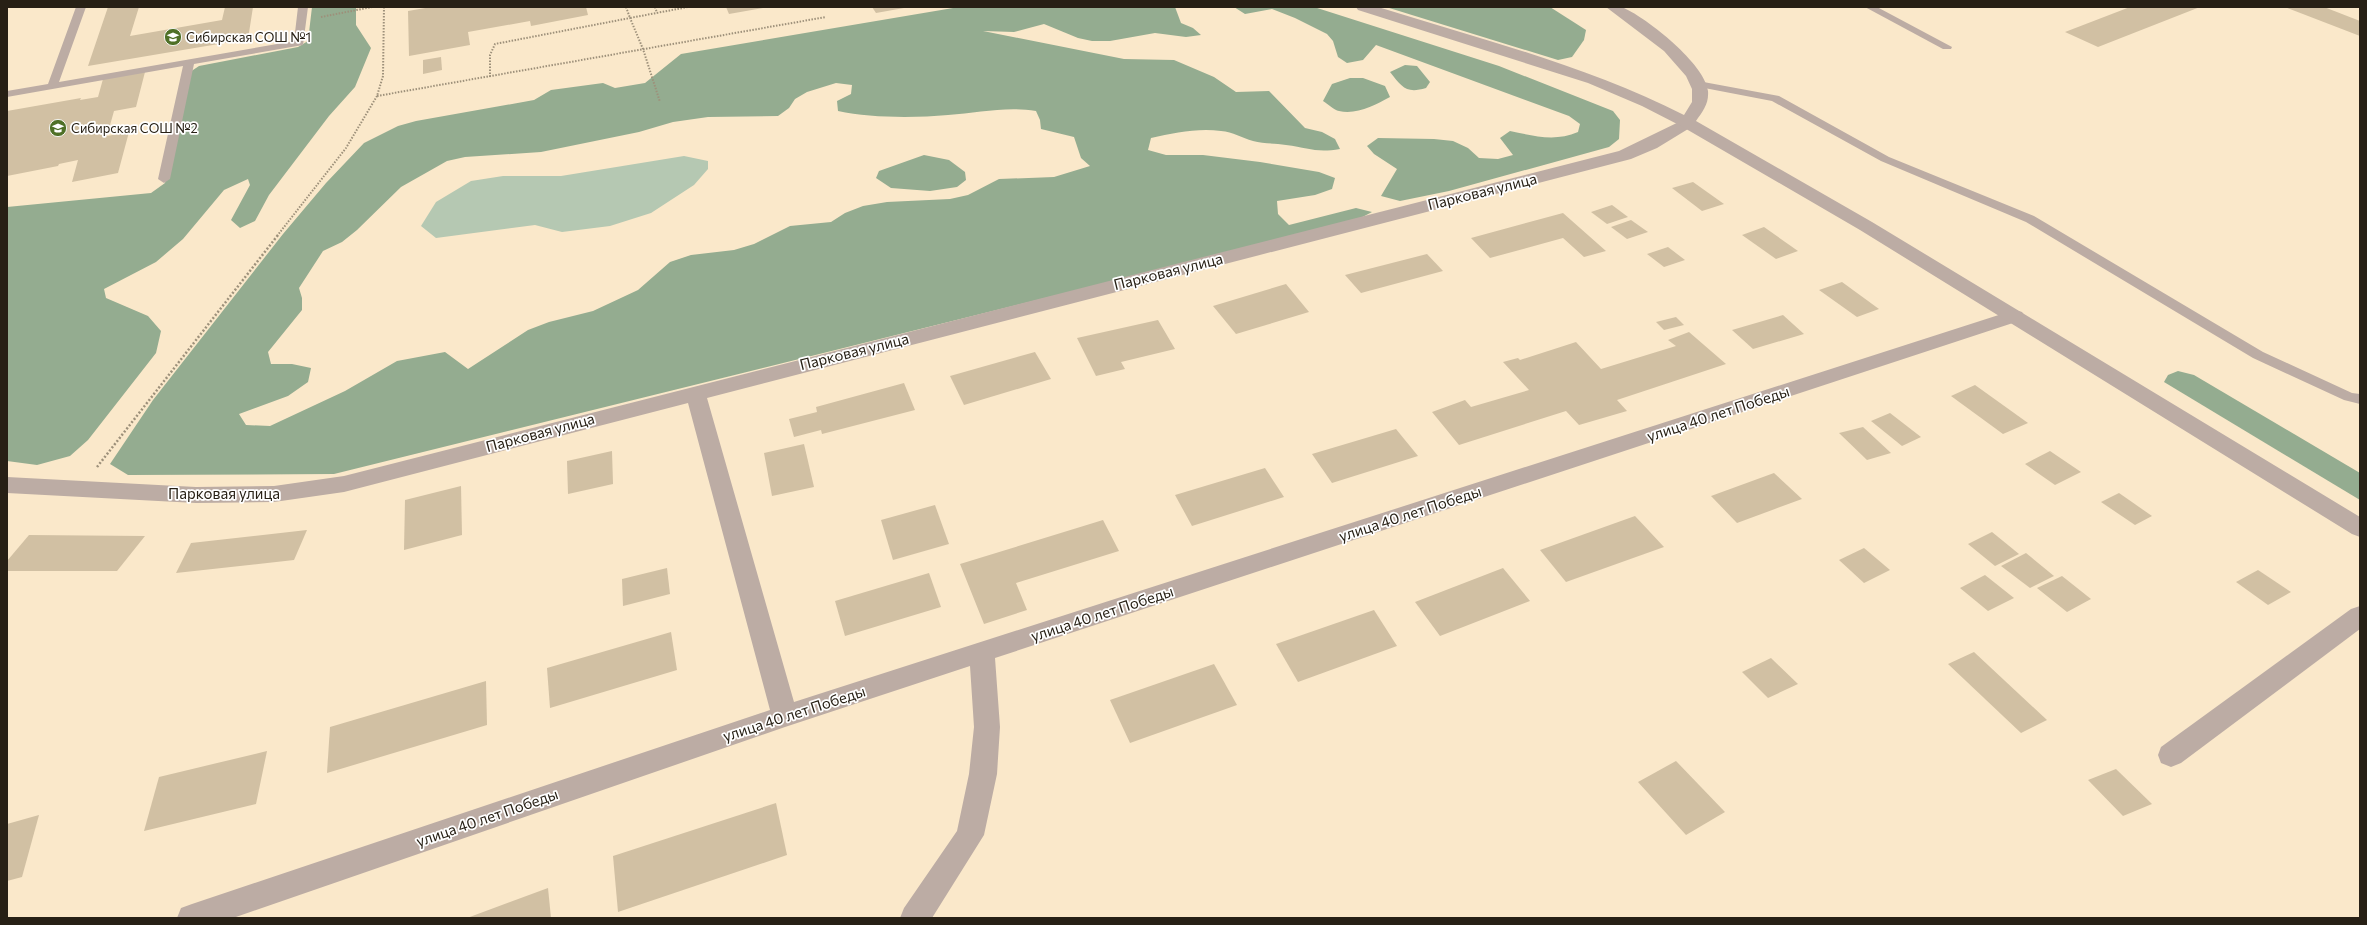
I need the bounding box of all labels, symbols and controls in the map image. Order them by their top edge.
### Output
school or university icon: Сибирская СОШ №1 [163,27,183,47]
place label: Сибирская СОШ №1 [186,29,311,45]
school or university icon: Сибирская СОШ №2 [48,118,68,138]
place label: Сибирская СОШ №2 [71,120,198,136]
street label: Парковая улица [1426,169,1538,213]
street label: Парковая улица [1112,249,1224,293]
street label: Парковая улица [798,329,910,373]
street label: улица 40 лет Победы [1644,381,1792,445]
street label: Парковая улица [484,409,596,455]
street label: улица 40 лет Победы [1336,481,1484,545]
street label: Парковая улица [168,484,280,502]
street label: улица 40 лет Победы [1028,581,1176,645]
street label: улица 40 лет Победы [720,681,868,745]
street label: улица 40 лет Победы [414,784,560,850]

